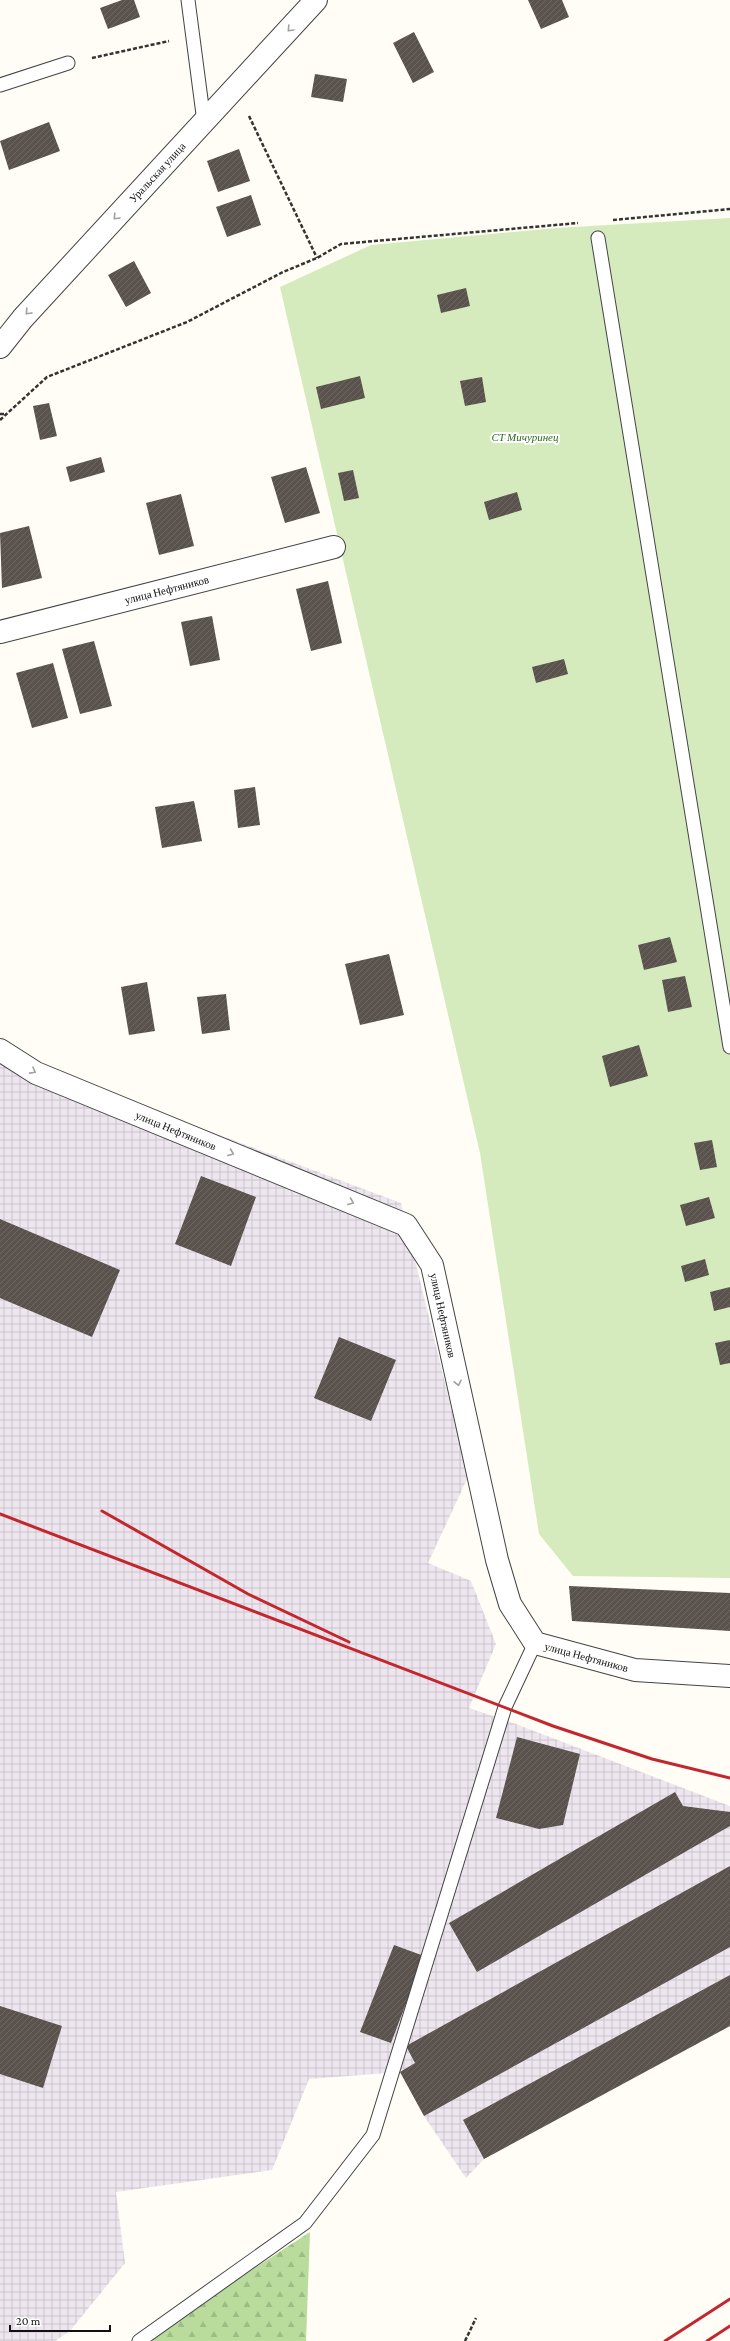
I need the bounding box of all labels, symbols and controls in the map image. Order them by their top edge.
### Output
one-way arrow [287,24,294,32]
street label: Уральская улица [127,140,188,205]
one-way arrow [113,212,121,220]
one-way arrow [26,308,33,315]
park label: СТ Мичуринец [491,431,559,443]
street label: улица Нефтяников [123,573,210,606]
one-way arrow [29,1066,37,1073]
street label: улица Нефтяников [134,1109,218,1152]
one-way arrow [227,1148,234,1156]
one-way arrow [347,1197,355,1205]
street label: улица Нефтяников [428,1272,458,1359]
one-way arrow [453,1380,461,1386]
street label: улица Нефтяников [543,1640,630,1674]
scale bar [10,2307,110,2333]
text: 20 m [16,2314,41,2328]

